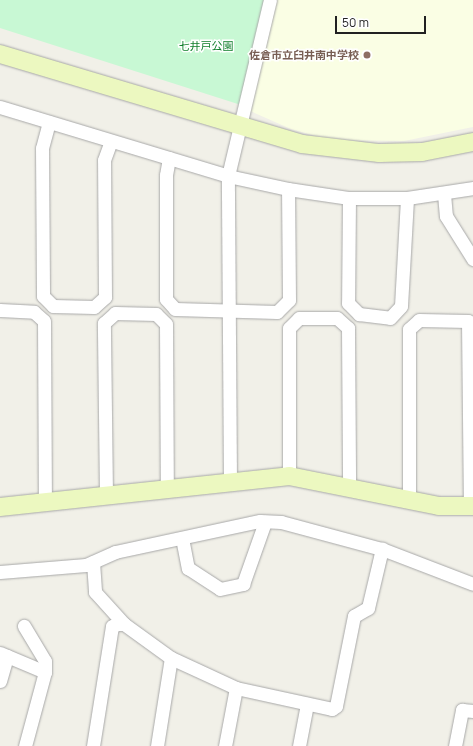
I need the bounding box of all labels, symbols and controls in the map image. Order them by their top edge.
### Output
scale bar [337,8,428,34]
text: 50 m [342,14,369,31]
park label: 七井戸公園 [179,39,233,53]
place label: 佐倉市立臼井南中学校 [249,48,359,62]
marker: 佐倉市立臼井南中学校 [362,50,372,60]

